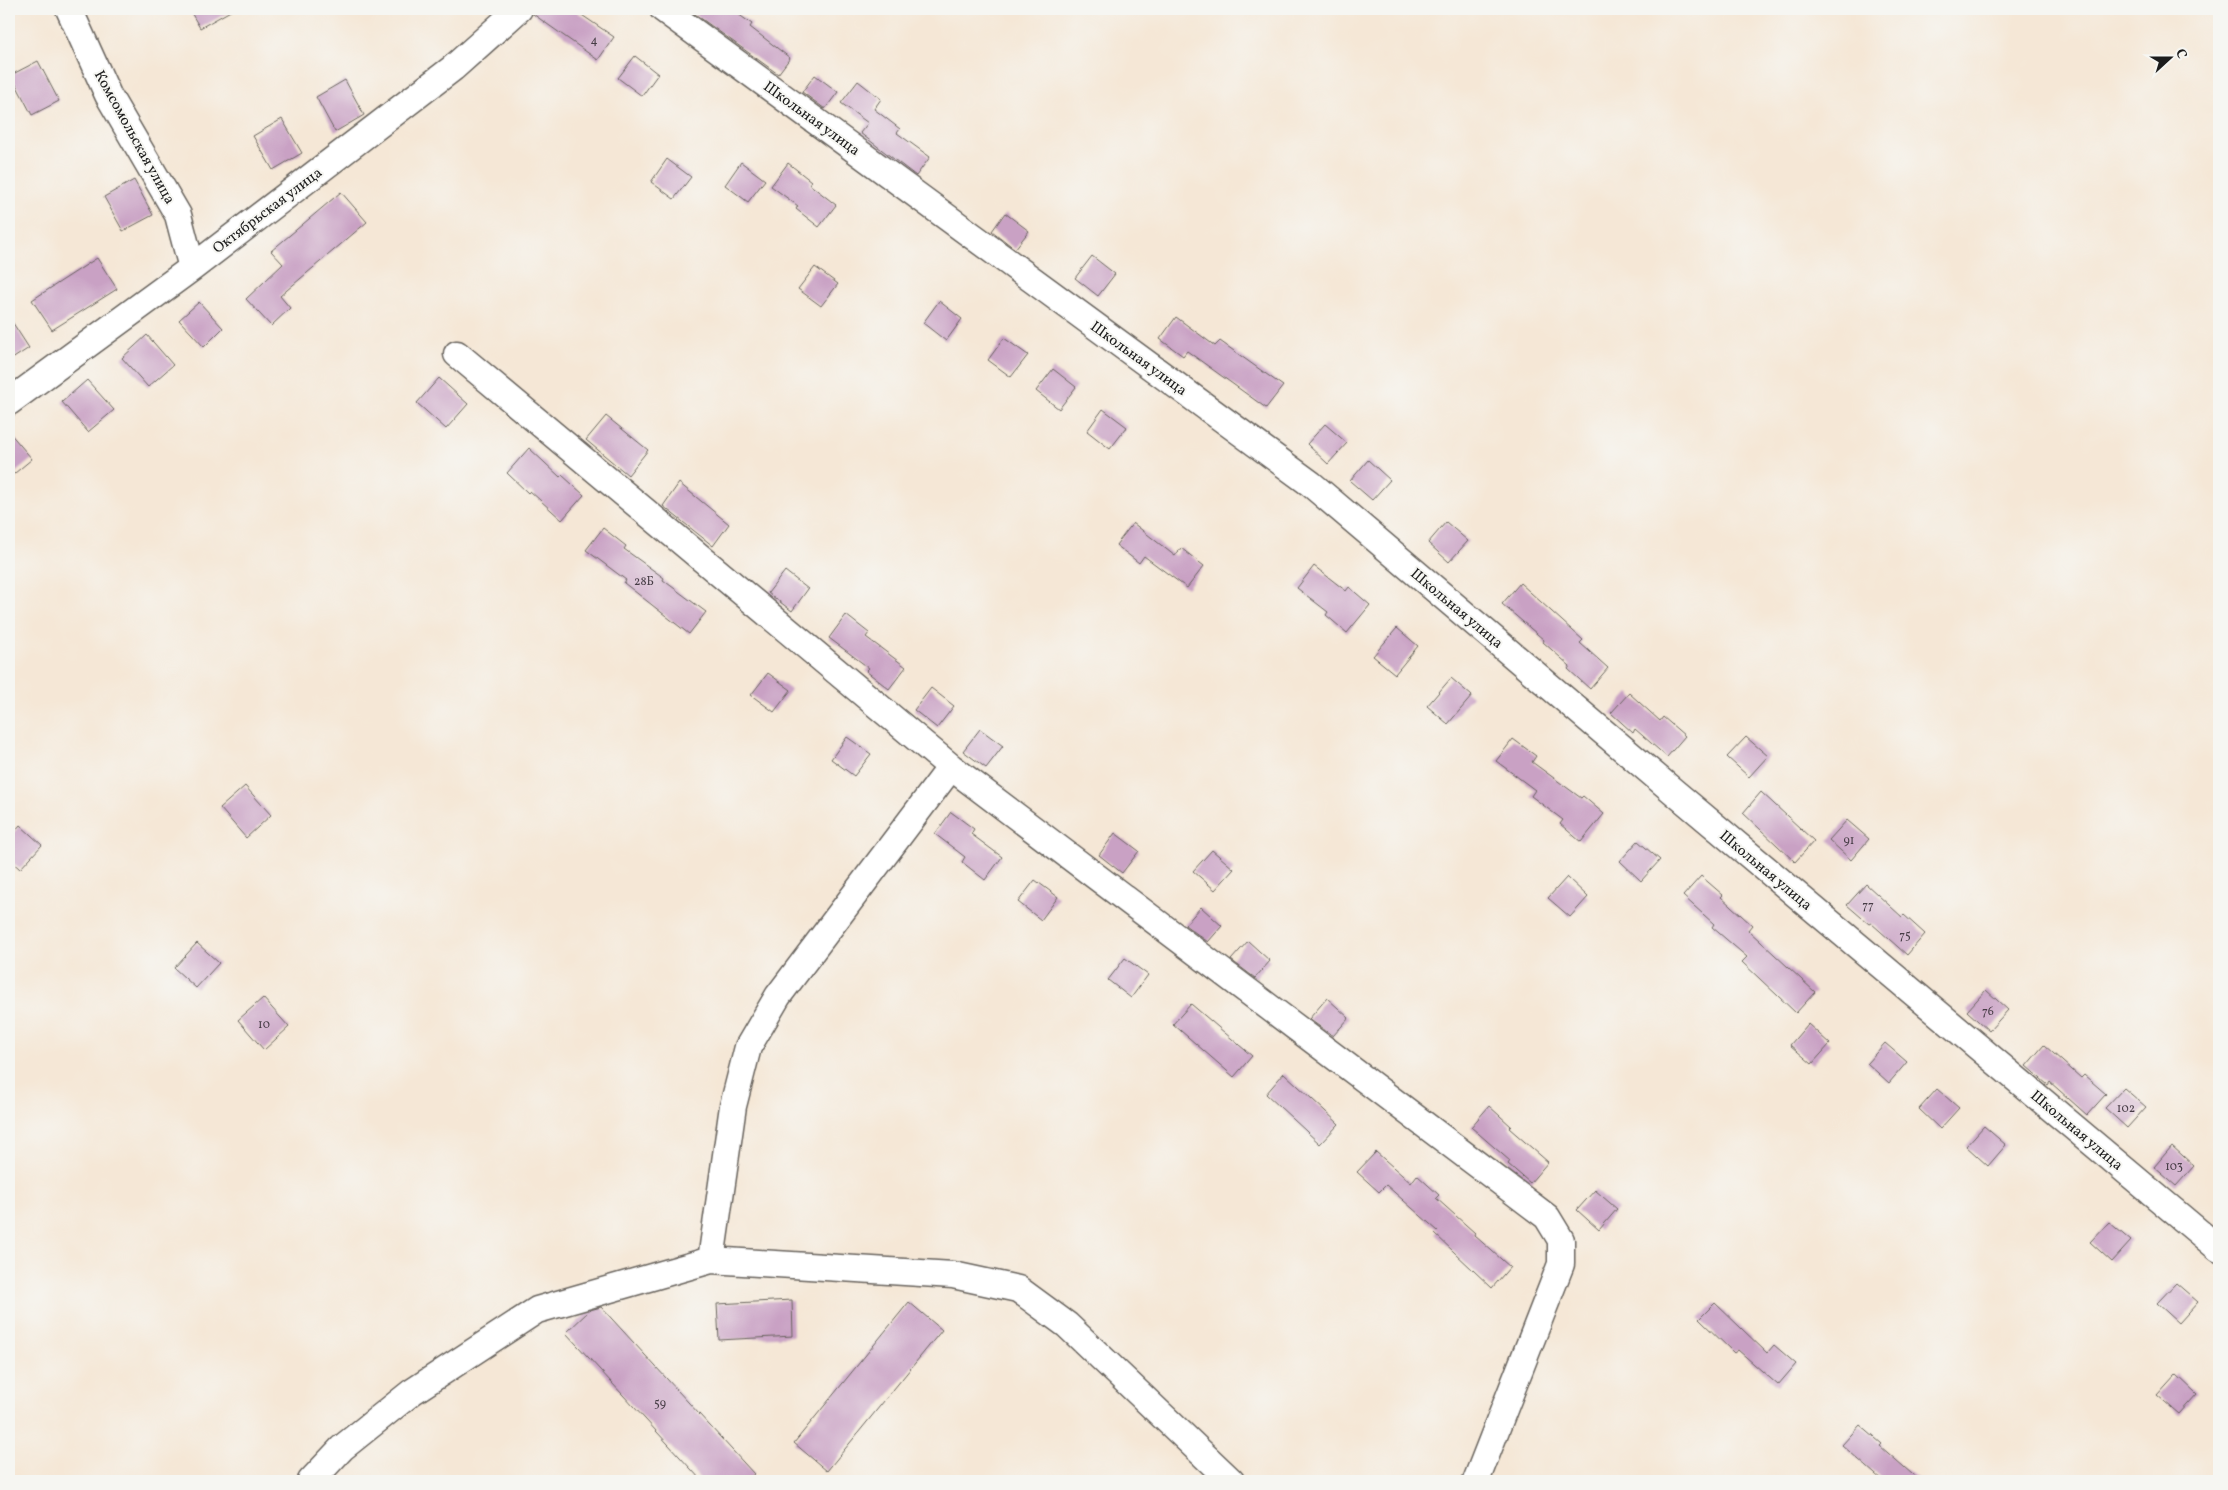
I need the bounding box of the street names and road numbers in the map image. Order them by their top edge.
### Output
street label: Комсомольская улица [88,67,179,208]
street label: Школьная улица [758,77,864,162]
street label: Октябрьская улица [209,163,327,259]
street label: Школьная улица [1085,317,1191,402]
street label: Школьная улица [1405,564,1507,654]
street label: Школьная улица [1714,826,1816,916]
street label: Школьная улица [2025,1086,2127,1176]

